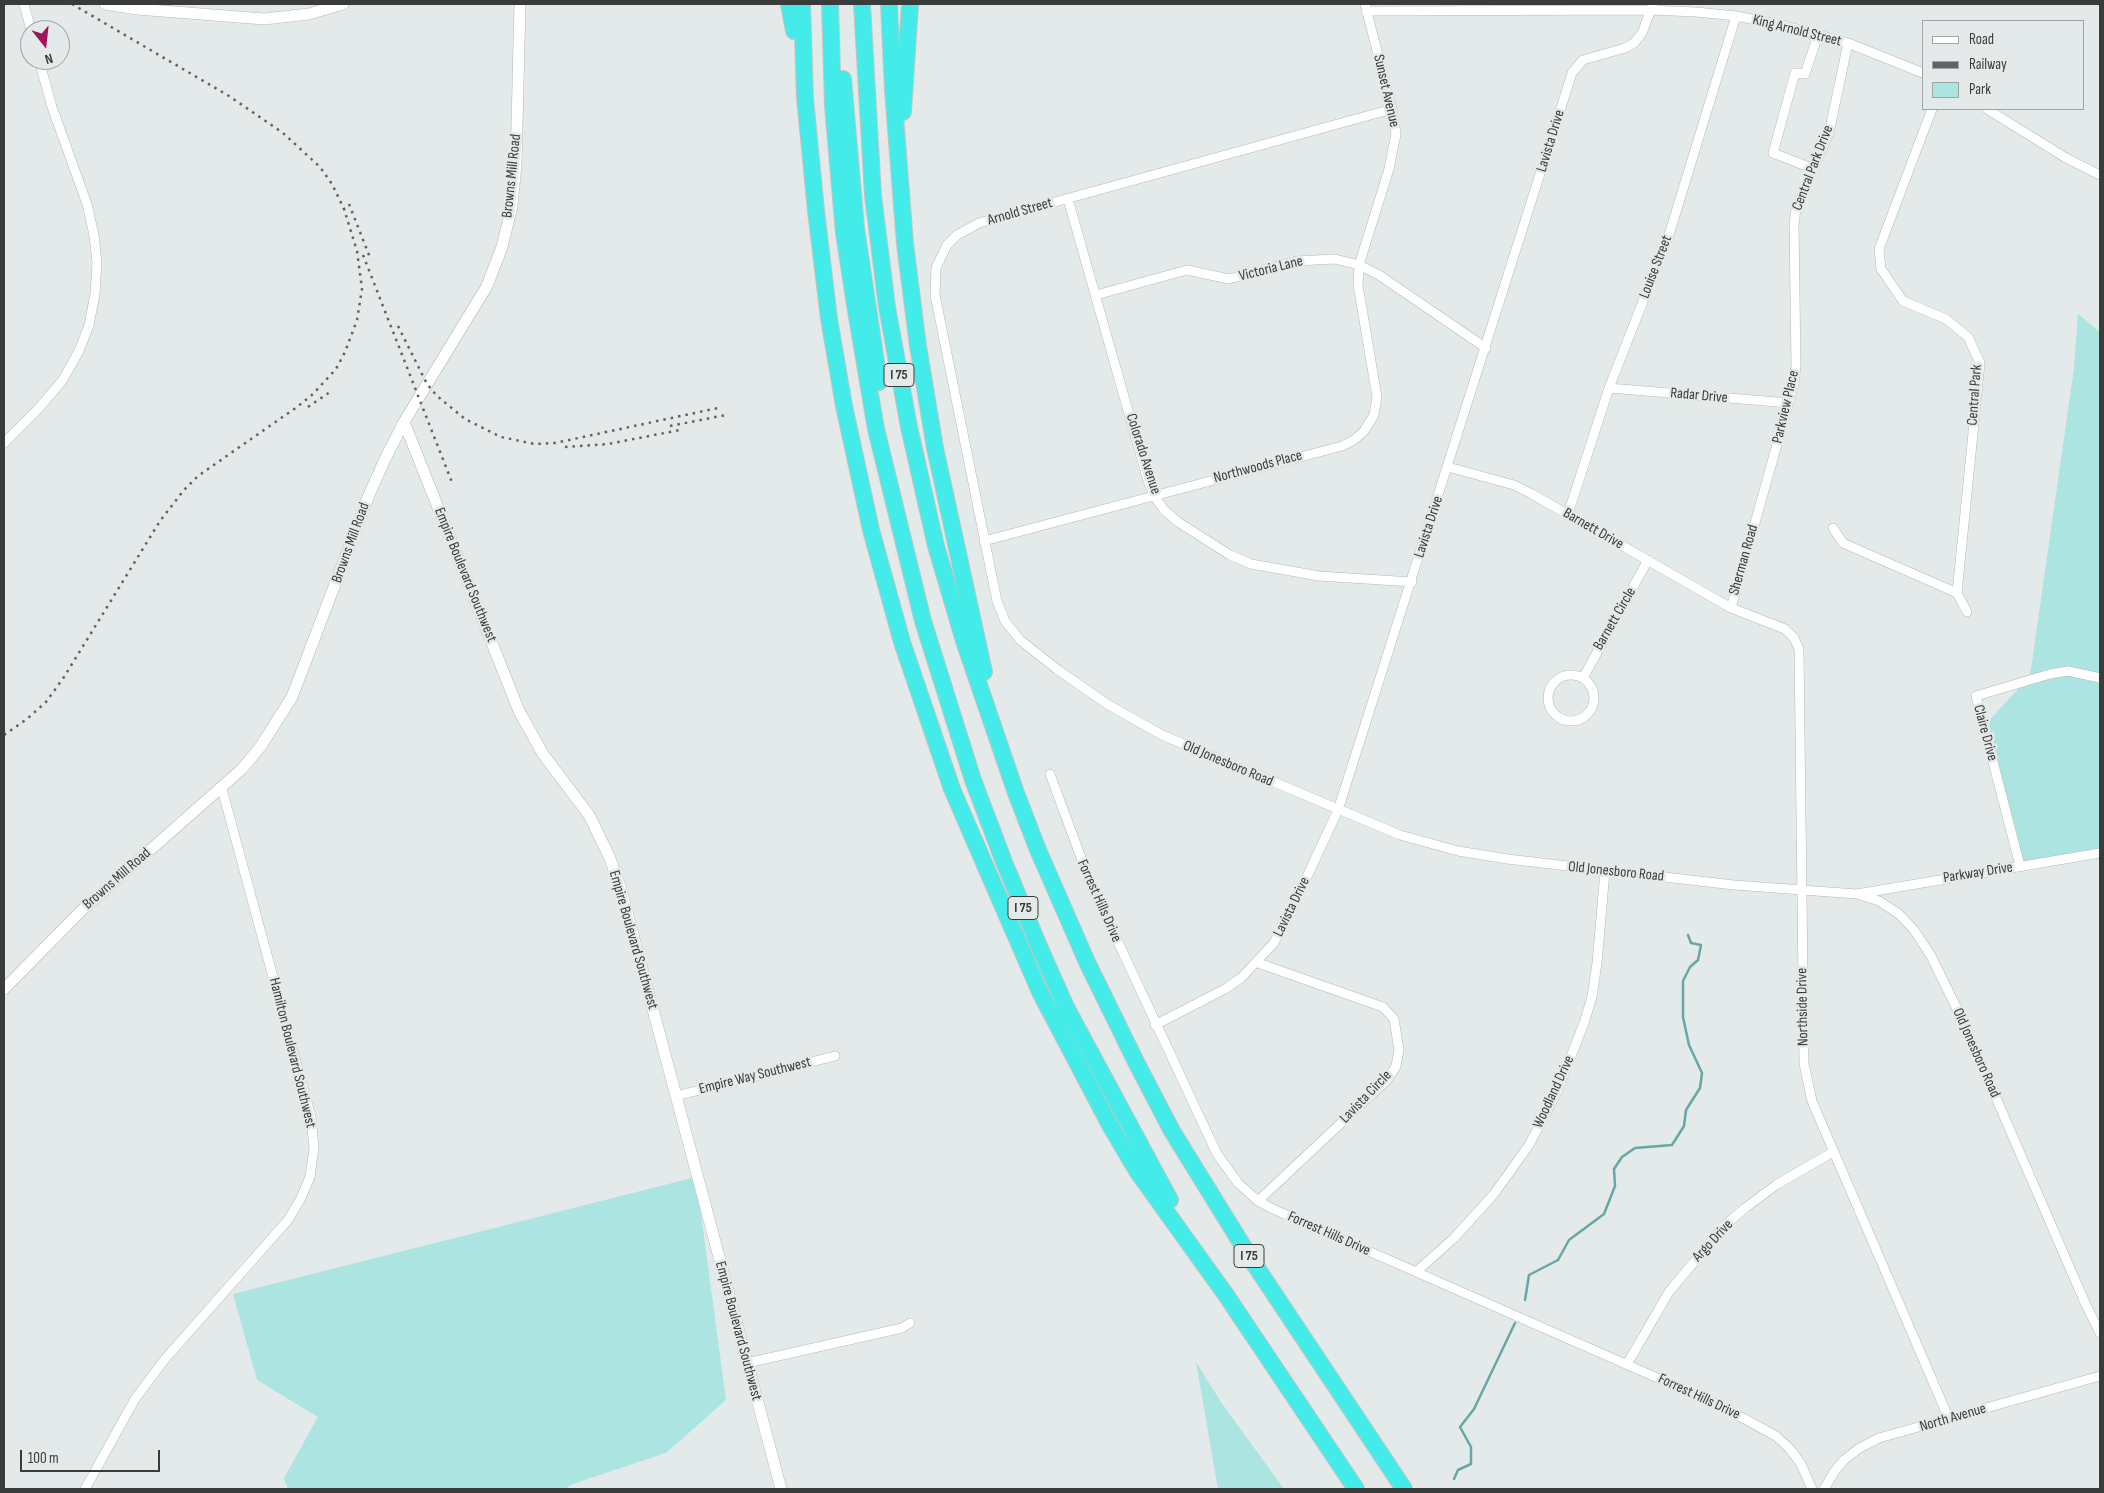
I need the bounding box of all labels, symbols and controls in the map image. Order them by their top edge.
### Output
street label: King Arnold Street [1751,11,1843,51]
north arrow [20,20,70,70]
legend [1922,20,2084,110]
text: Road [1969,30,1994,49]
text: N [43,50,55,68]
street label: Sunset Avenue [1369,53,1403,129]
text: Railway [1969,55,2007,74]
text: Park [1969,80,1991,99]
street label: Lavista Drive [1533,108,1569,174]
street label: Central Park Drive [1789,123,1837,213]
street label: Browns Mill Road [499,133,525,219]
street label: Arnold Street [985,194,1055,230]
street label: Louise Street [1636,233,1676,301]
street label: Victoria Lane [1237,252,1305,286]
road number: I 75 [884,364,914,386]
street label: Central Park [1964,364,1986,426]
street label: Parkview Place [1769,369,1803,445]
street label: Radar Drive [1670,385,1728,407]
street label: Colorado Avenue [1121,411,1165,497]
street label: Northwoods Place [1212,447,1304,487]
street label: Lavista Drive [1411,494,1447,560]
street label: Browns Mill Road [328,500,374,586]
street label: Barnett Drive [1560,504,1626,554]
street label: Empire Boulevard Southwest [430,505,500,645]
street label: Sherman Road [1725,523,1763,597]
street label: Barnett Circle [1590,584,1640,654]
street label: Claire Drive [1969,703,2001,763]
street label: Old Jonesboro Road [1180,737,1276,791]
street label: Browns Mill Road [79,845,155,913]
street label: Forrest Hills Drive [1073,857,1125,945]
street label: Old Jonesboro Road [1567,858,1665,886]
street label: Parkway Drive [1942,859,2014,887]
street label: Empire Boulevard Southwest [605,869,661,1011]
street label: Lavista Drive [1270,874,1314,940]
road number: I 75 [1008,896,1038,920]
street label: Northside Drive [1793,968,1813,1046]
street label: Hamilton Boulevard Southwest [265,976,319,1130]
street label: Old Jonesboro Road [1948,1005,2004,1101]
street label: Empire Way Southwest [697,1053,813,1099]
street label: Woodland Drive [1529,1053,1579,1131]
street label: Lavista Circle [1336,1067,1396,1127]
street label: Forrest Hills Drive [1285,1208,1373,1260]
street label: Argo Drive [1689,1216,1737,1266]
road number: I 75 [1234,1244,1264,1268]
street label: Empire Boulevard Southwest [711,1259,765,1403]
street label: Forrest Hills Drive [1655,1370,1743,1424]
street label: North Avenue [1918,1400,1988,1436]
scale bar [22,1440,162,1472]
text: 100 m [28,1449,59,1468]

